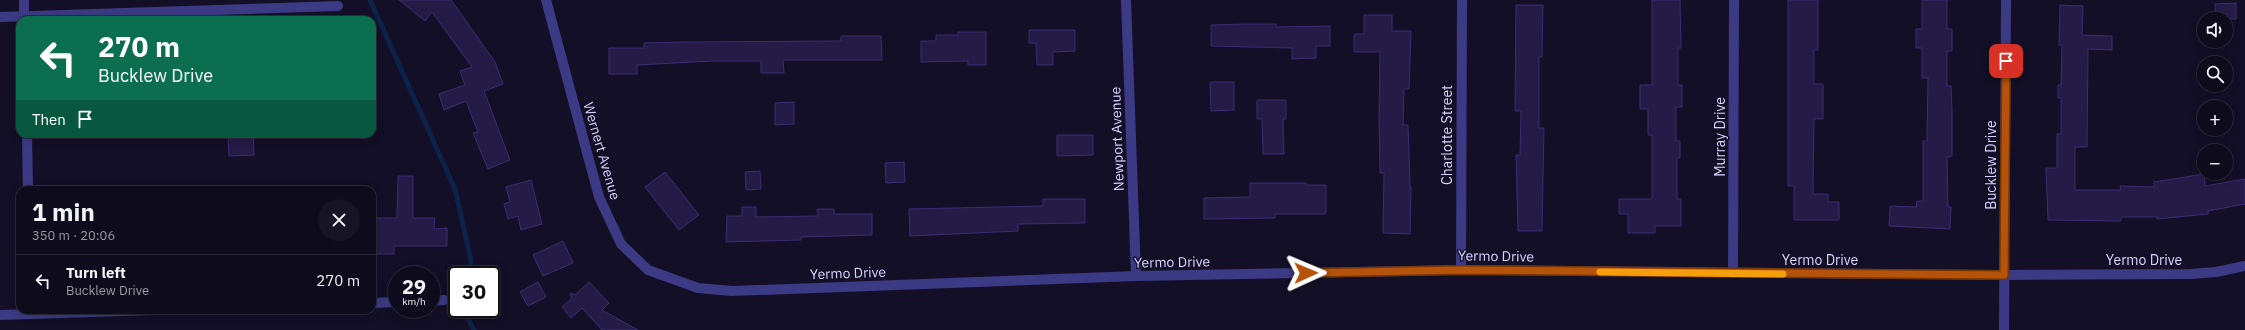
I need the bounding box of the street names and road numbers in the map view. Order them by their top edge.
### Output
street label: Charlotte Street [1438,85,1456,185]
street label: Newport Avenue [1106,86,1128,191]
street label: Murray Drive [1711,97,1729,177]
street label: Wernert Avenue [579,100,625,202]
street label: Bucklew Drive [1982,120,2000,210]
street label: Yermo Drive [1458,246,1535,266]
street label: Yermo Drive [1782,251,1858,269]
street label: Yermo Drive [2106,251,2182,269]
street label: Yermo Drive [1134,252,1211,272]
street label: Yermo Drive [810,263,887,283]

